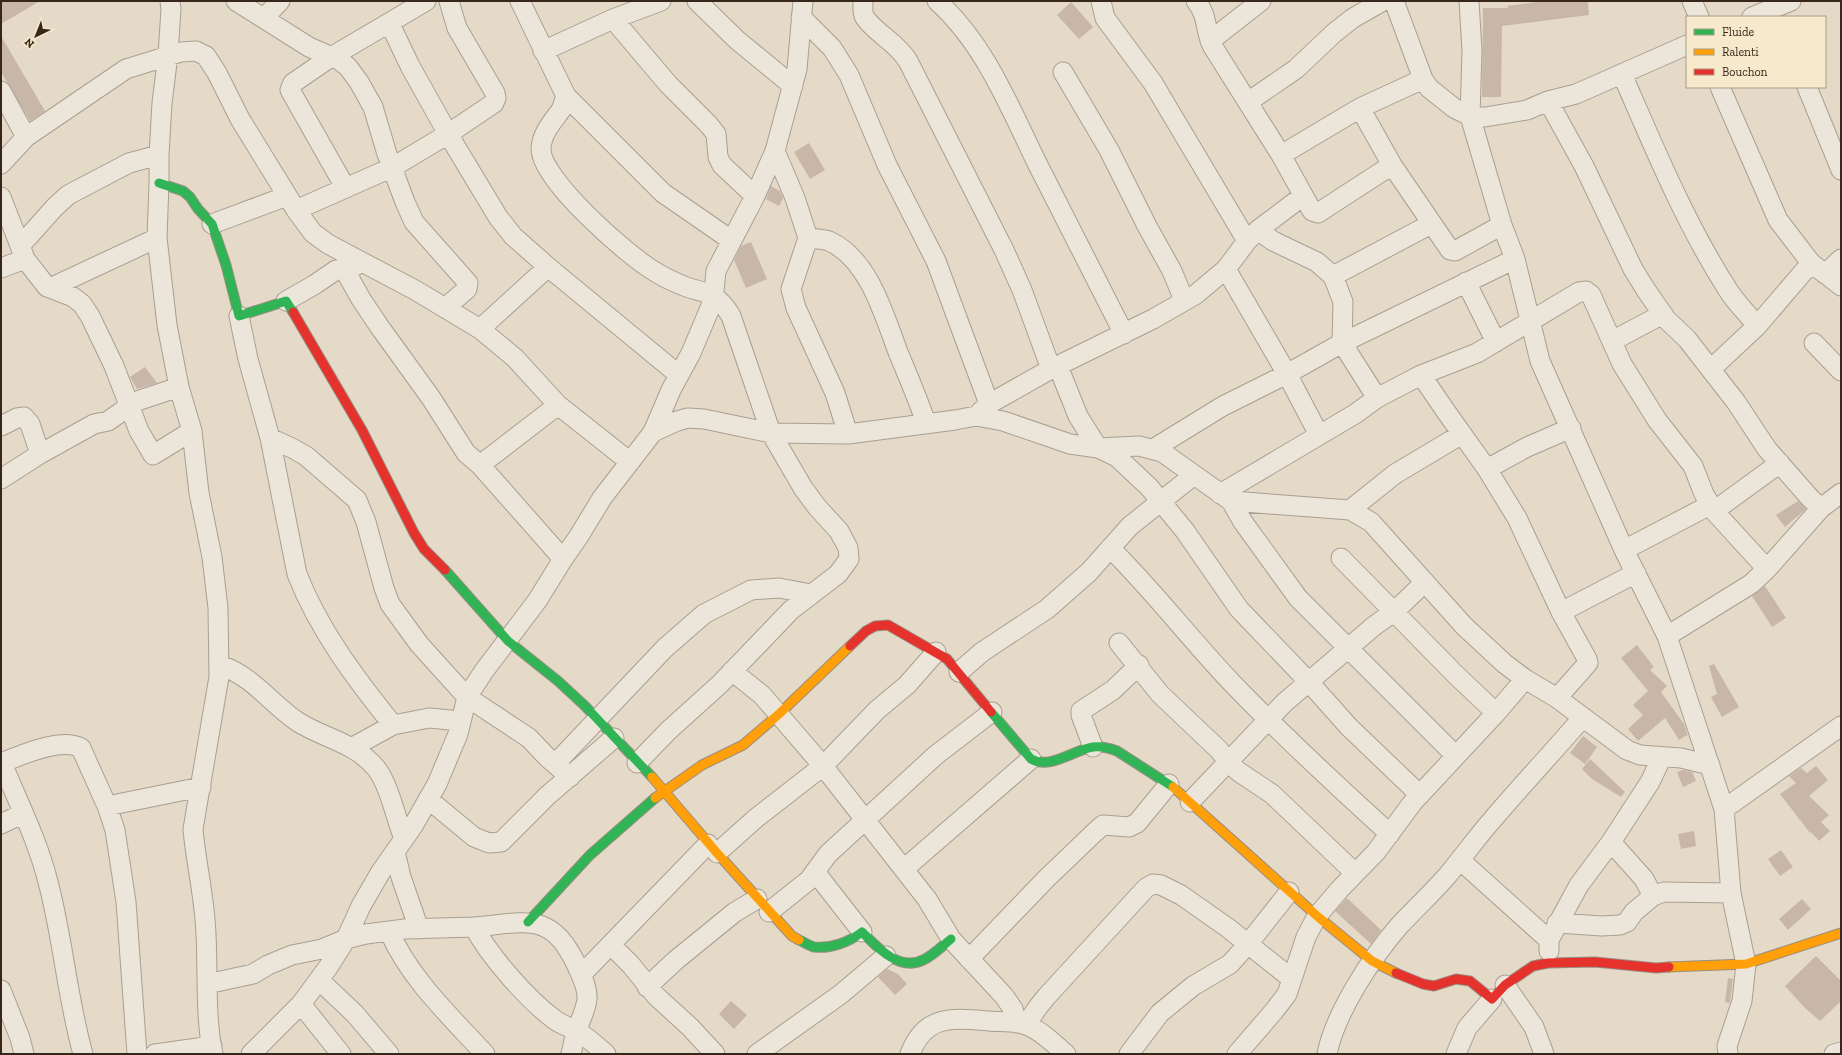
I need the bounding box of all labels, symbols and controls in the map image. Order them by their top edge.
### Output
north arrow [16,16,56,56]
legend [1686,16,1826,88]
text: Fluide [1722,25,1755,39]
text: N [22,35,37,51]
text: Ralenti [1722,45,1759,59]
text: Bouchon [1722,65,1768,79]

